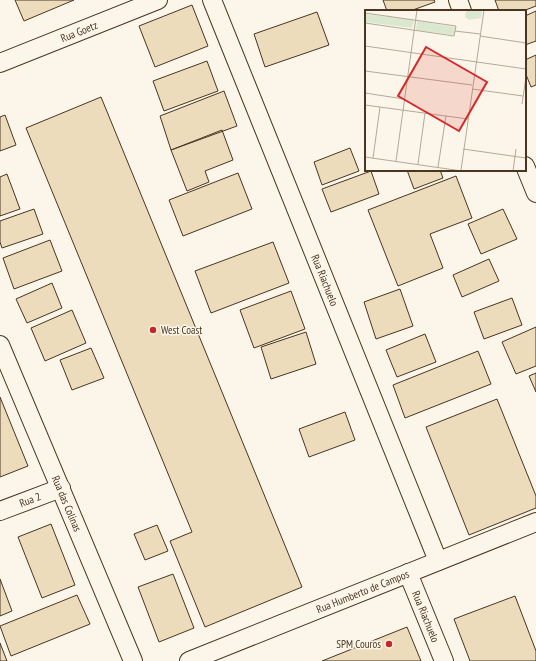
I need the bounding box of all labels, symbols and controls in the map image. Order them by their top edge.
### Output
inset map [365,10,526,171]
street label: Rua Goetz [58,18,99,45]
street label: Rua Riachuelo [308,252,342,308]
place label: West Coast [161,323,202,337]
marker: West Coast [148,325,158,335]
street label: Rua das Colinas [49,473,85,534]
street label: Rua 2 [17,489,43,510]
street label: Rua Humberto de Campos [314,567,411,616]
street label: Rua Riachuelo [409,589,443,645]
place label: SPM Couros [336,637,381,651]
marker: SPM Couros [384,639,394,649]

